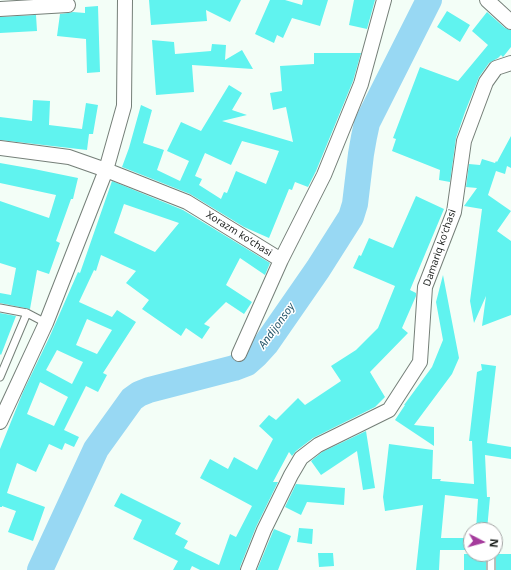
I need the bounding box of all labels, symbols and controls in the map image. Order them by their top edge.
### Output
street label: Damariq koʻchasi [421,208,459,288]
street label: Xorazm koʻchasi [204,209,274,259]
water label: Andijonsoy [256,301,298,351]
north arrow [463,522,503,562]
text: N [487,538,502,548]

